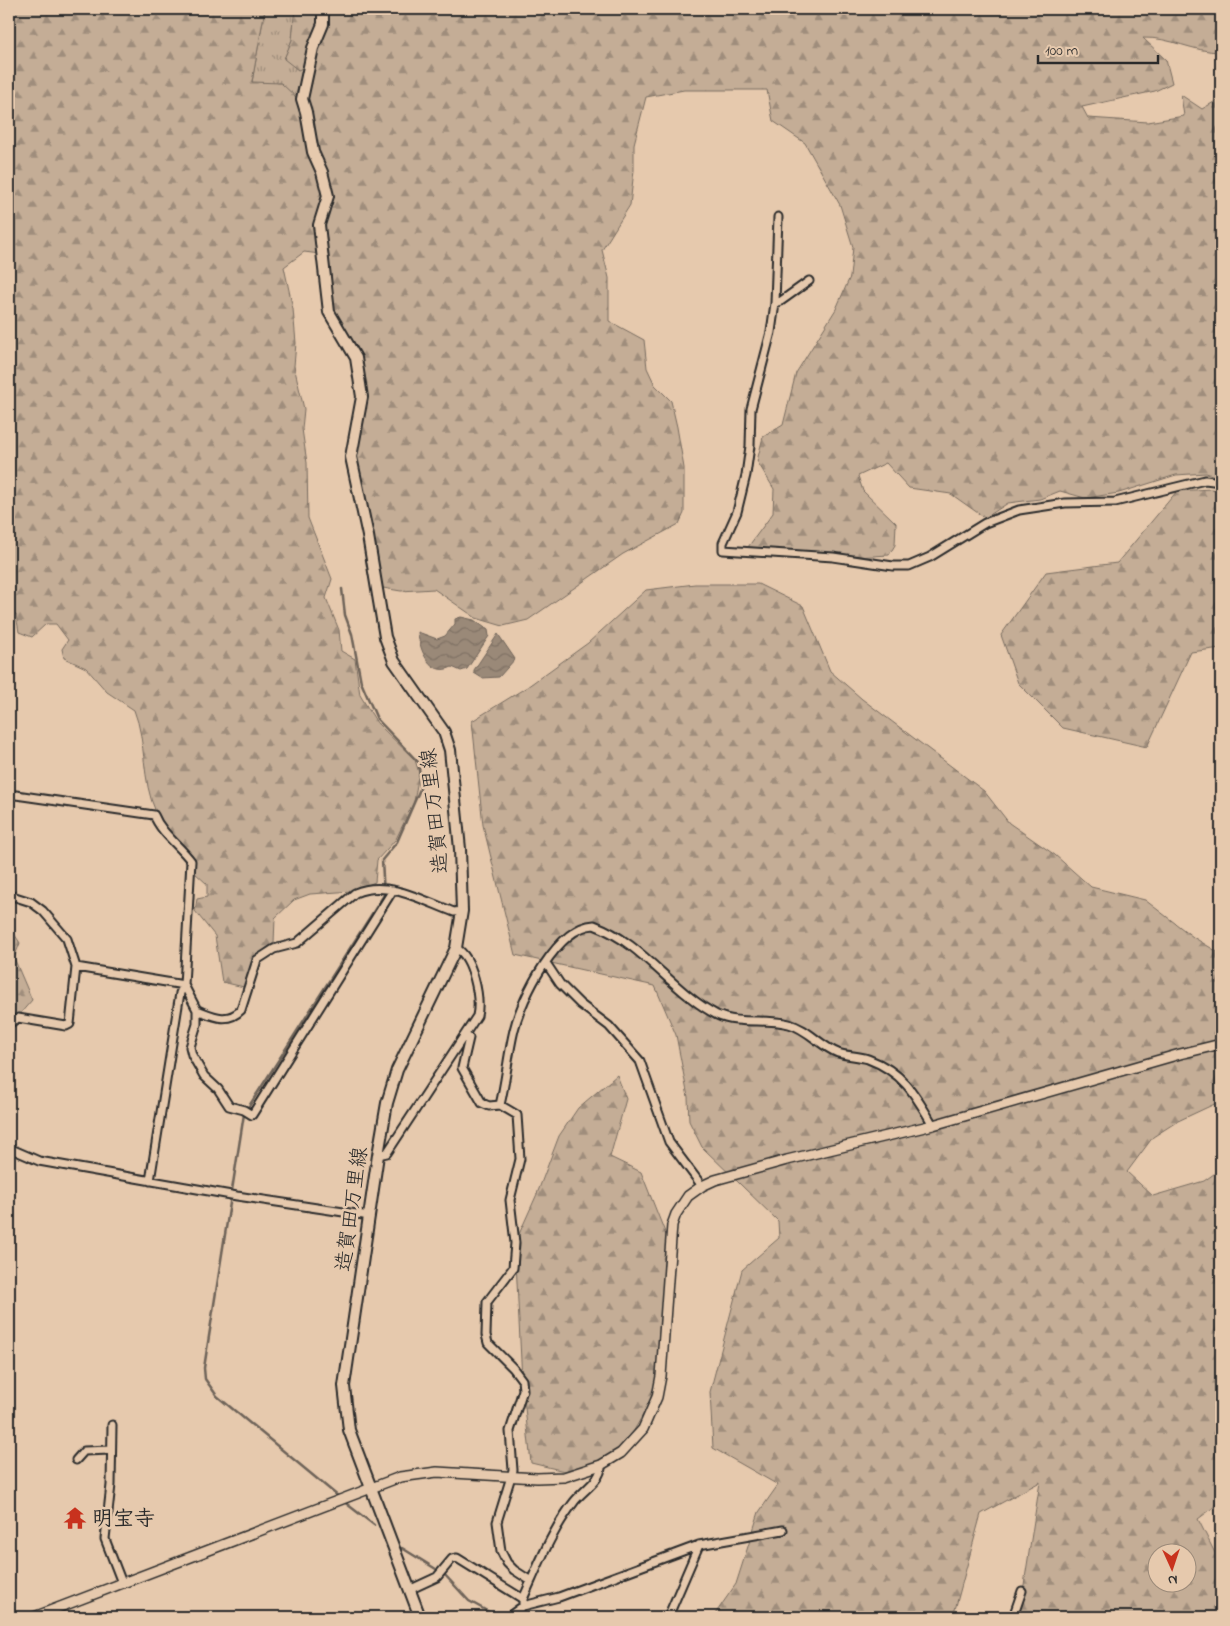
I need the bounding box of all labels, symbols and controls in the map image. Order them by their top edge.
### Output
scale bar [1038,32,1158,64]
text: 100 m [1045,40,1078,62]
street label: 造賀田万里線 [414,747,457,875]
street label: 造賀田万里線 [329,1145,377,1274]
temple icon: 明宝寺 [62,1505,88,1531]
place label: 明宝寺 [92,1505,155,1535]
north arrow [1148,1544,1198,1594]
text: N [1167,1569,1178,1590]

